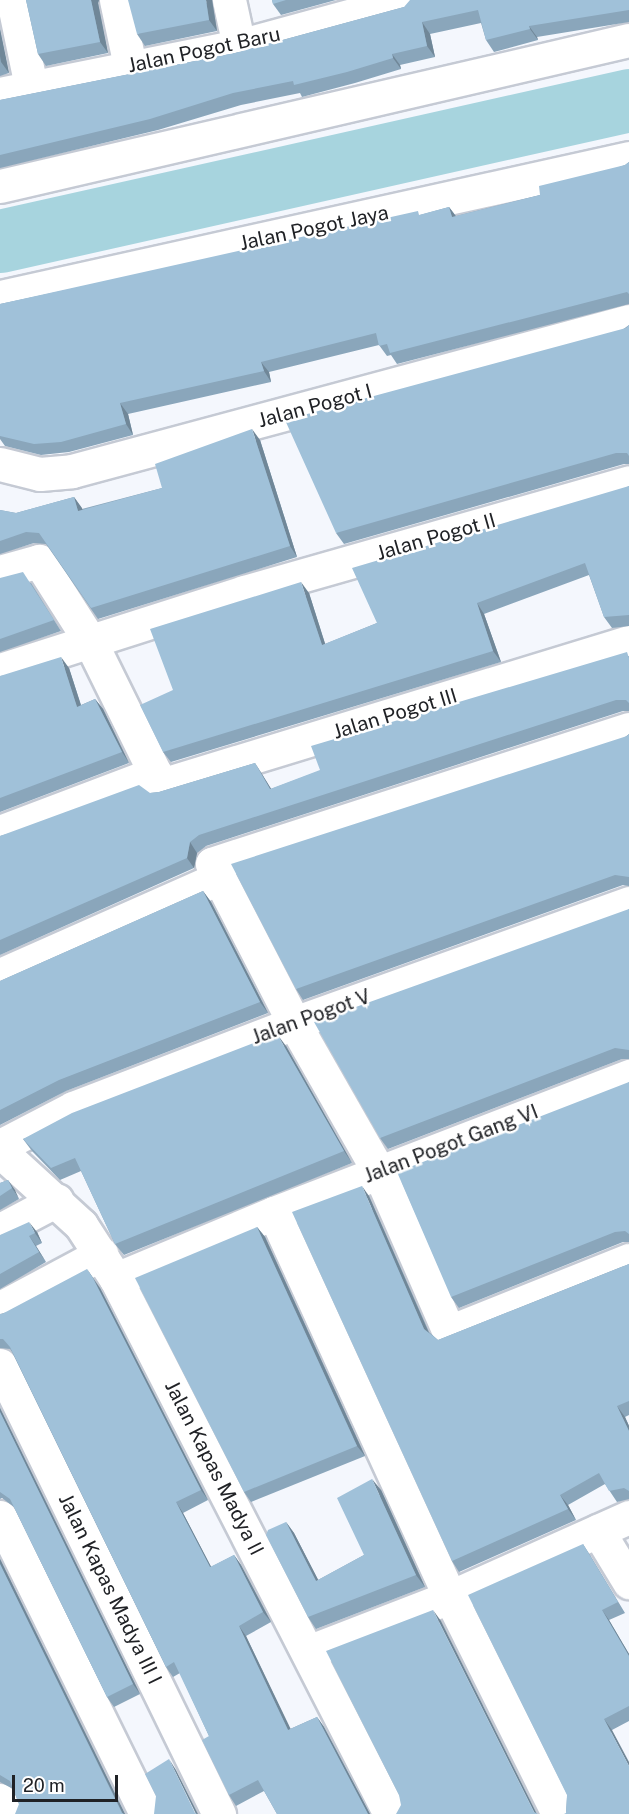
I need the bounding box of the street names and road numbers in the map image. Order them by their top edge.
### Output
street label: Jalan Pogot Baru [125,22,283,78]
street label: Jalan Pogot Jaya [237,200,391,256]
street label: Jalan Pogot I [255,379,375,433]
street label: Jalan Pogot II [374,509,498,565]
street label: Jalan Pogot III [330,684,460,744]
street label: Jalan Pogot V [248,984,374,1050]
street label: Jalan Pogot Gang VI [360,1100,542,1188]
street label: Jalan Kapas Madya II [160,1377,268,1559]
street label: Jalan Kapas Madya III I [53,1490,167,1688]

